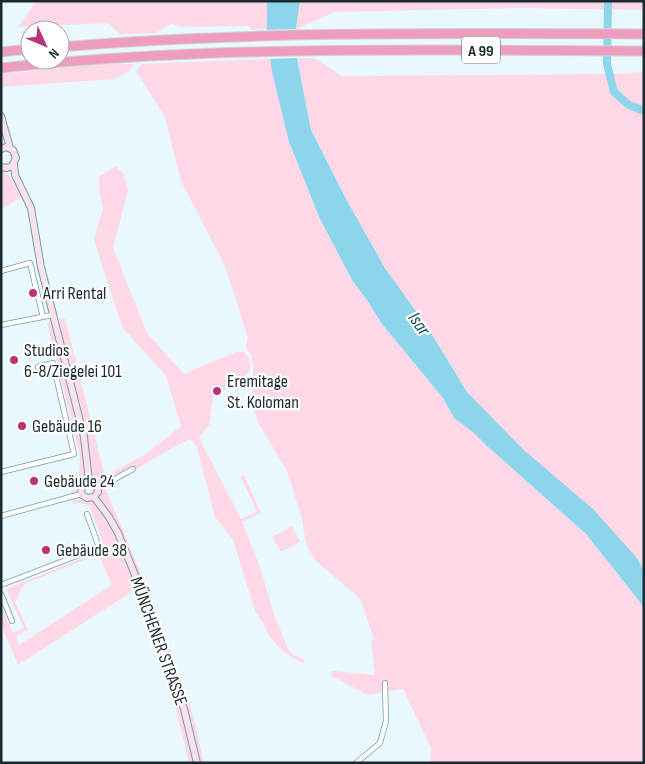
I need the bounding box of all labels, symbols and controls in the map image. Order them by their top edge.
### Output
north arrow [20,20,70,70]
road number: A 99 [462,36,500,64]
text: N [45,45,63,62]
place label: Arri Rental [42,283,106,304]
marker: Arri Rental [27,287,39,299]
water label: Isar [403,308,435,341]
place label: Studios 6-8/Ziegelei 101 [24,340,122,382]
marker: Studios 6-8/Ziegelei 101 [8,354,20,366]
place label: Eremitage St. Koloman [227,371,299,413]
marker: Eremitage St. Koloman [211,385,223,397]
place label: Gebäude 16 [32,416,102,437]
marker: Gebäude 16 [16,420,28,432]
place label: Gebäude 24 [44,471,115,492]
marker: Gebäude 24 [28,475,40,487]
place label: Gebäude 38 [56,540,127,561]
marker: Gebäude 38 [40,544,52,556]
street label: MÜNCHENER STRASSE [126,574,192,708]

